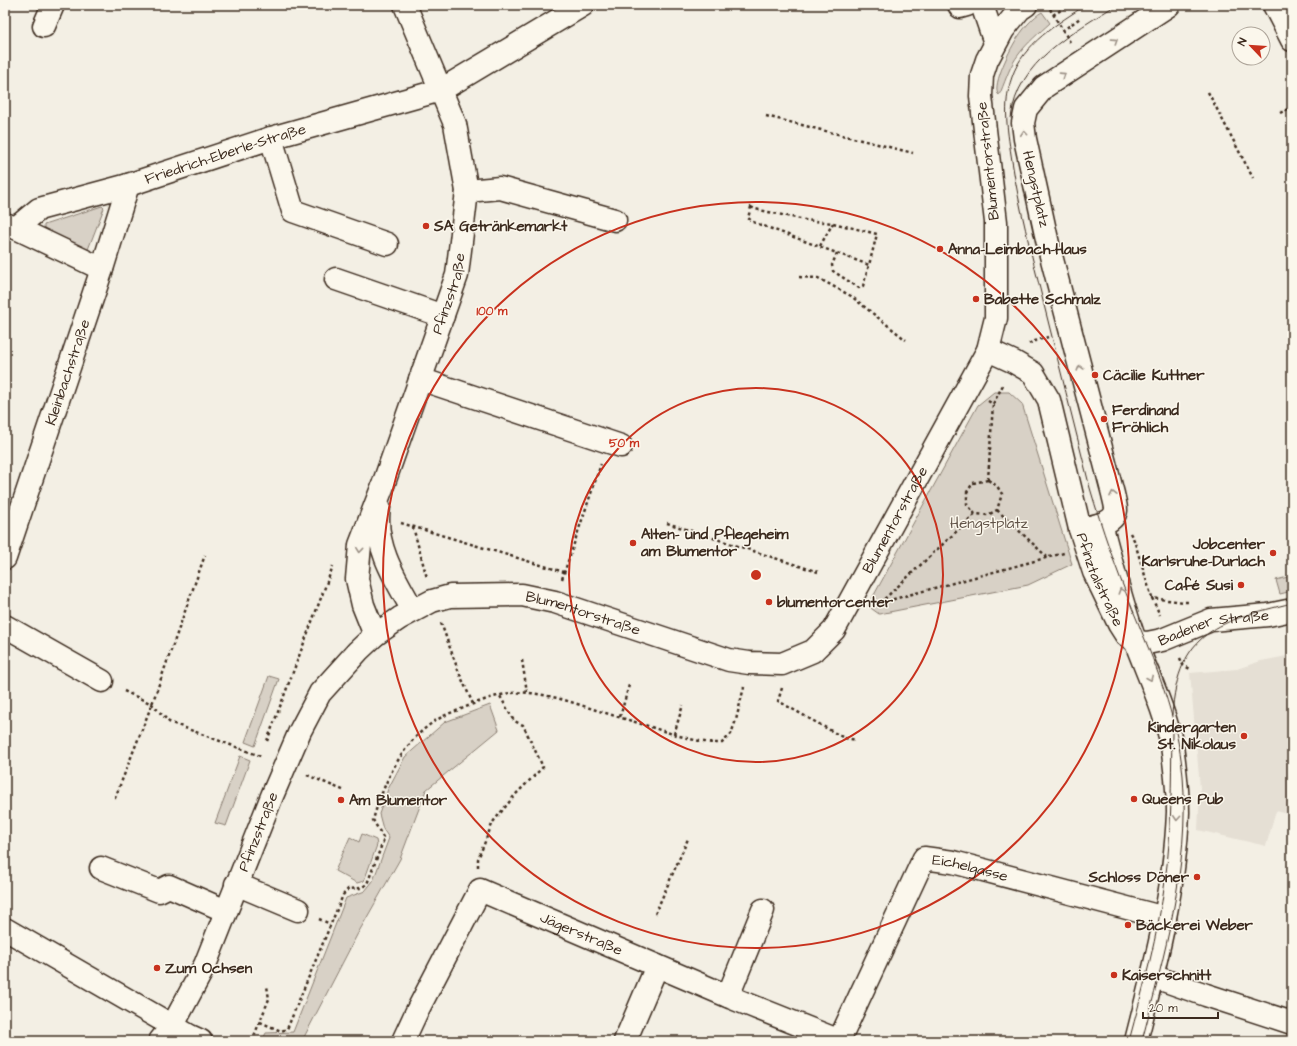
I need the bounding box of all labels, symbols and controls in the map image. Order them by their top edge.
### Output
north arrow [1231,26,1271,66]
text: N [1234,36,1251,48]
one-way arrow [1111,38,1118,46]
one-way arrow [1059,72,1066,79]
street label: Blumentorstraße [971,101,1005,221]
street label: Friedrich-Eberle-Straße [142,118,308,189]
one-way arrow [1020,130,1029,136]
street label: Hengstplatz [1016,149,1055,230]
place label: SA Getränkemarkt [433,216,568,237]
marker: SA Getränkemarkt [421,221,431,231]
place label: Anna-Leimbach-Haus [948,239,1087,260]
marker: Anna-Leimbach-Haus [935,244,945,254]
street label: Pfinzstraße [426,252,470,337]
place label: Babette Schmalz [984,289,1101,310]
marker: Babette Schmalz [971,294,981,304]
text: 100 m [477,303,508,320]
street label: Kleinbachstraße [40,316,95,428]
one-way arrow [1076,365,1085,372]
place label: Cäcilie Kuttner [1103,365,1205,386]
marker: Cäcilie Kuttner [1090,370,1100,380]
place label: Ferdinand Fröhlich [1112,400,1179,438]
marker: Ferdinand Fröhlich [1099,414,1109,424]
text: 50 m [609,435,640,452]
street label: Blumentorstraße [857,462,933,577]
one-way arrow [1109,491,1117,497]
park label: Hengstplatz [950,513,1029,535]
place label: Alten- und Pflegeheim am Blumentor [640,524,789,562]
street label: Pfinztalstraße [1071,530,1129,630]
place label: Jobcenter Karlsruhe-Durlach [1141,534,1266,572]
marker: Alten- und Pflegeheim am Blumentor [628,538,638,548]
one-way arrow [356,547,365,553]
marker: Jobcenter Karlsruhe-Durlach [1268,548,1278,558]
centre of rings [749,568,763,582]
place label: Café Susi [1165,575,1234,596]
marker: Café Susi [1236,580,1246,590]
street label: Blumentorstraße [524,586,643,640]
one-way arrow [1117,587,1126,594]
place label: blumentorcenter [777,592,894,613]
marker: blumentorcenter [764,597,774,607]
street label: Badener Straße [1155,604,1270,651]
one-way arrow [1145,673,1153,681]
place label: Kindergarten St. Nikolaus [1148,717,1236,755]
marker: Kindergarten St. Nikolaus [1239,731,1249,741]
street label: Pfinzstraße [233,789,283,875]
place label: Queens Pub [1142,789,1224,810]
place label: Am Blumentor [349,790,448,811]
marker: Queens Pub [1129,794,1139,804]
marker: Am Blumentor [336,795,346,805]
one-way arrow [1173,815,1182,821]
street label: Eichelgasse [931,849,1010,887]
place label: Schloss Döner [1088,867,1190,888]
marker: Schloss Döner [1192,872,1202,882]
street label: Jägerstraße [537,907,626,961]
place label: Bäckerei Weber [1136,915,1254,936]
marker: Bäckerei Weber [1123,920,1133,930]
place label: Zum Ochsen [165,958,253,979]
marker: Zum Ochsen [152,963,162,973]
place label: Kaiserschnitt [1122,965,1212,986]
marker: Kaiserschnitt [1109,970,1119,980]
scale bar [1143,994,1218,1020]
text: 20 m [1149,1000,1178,1017]

